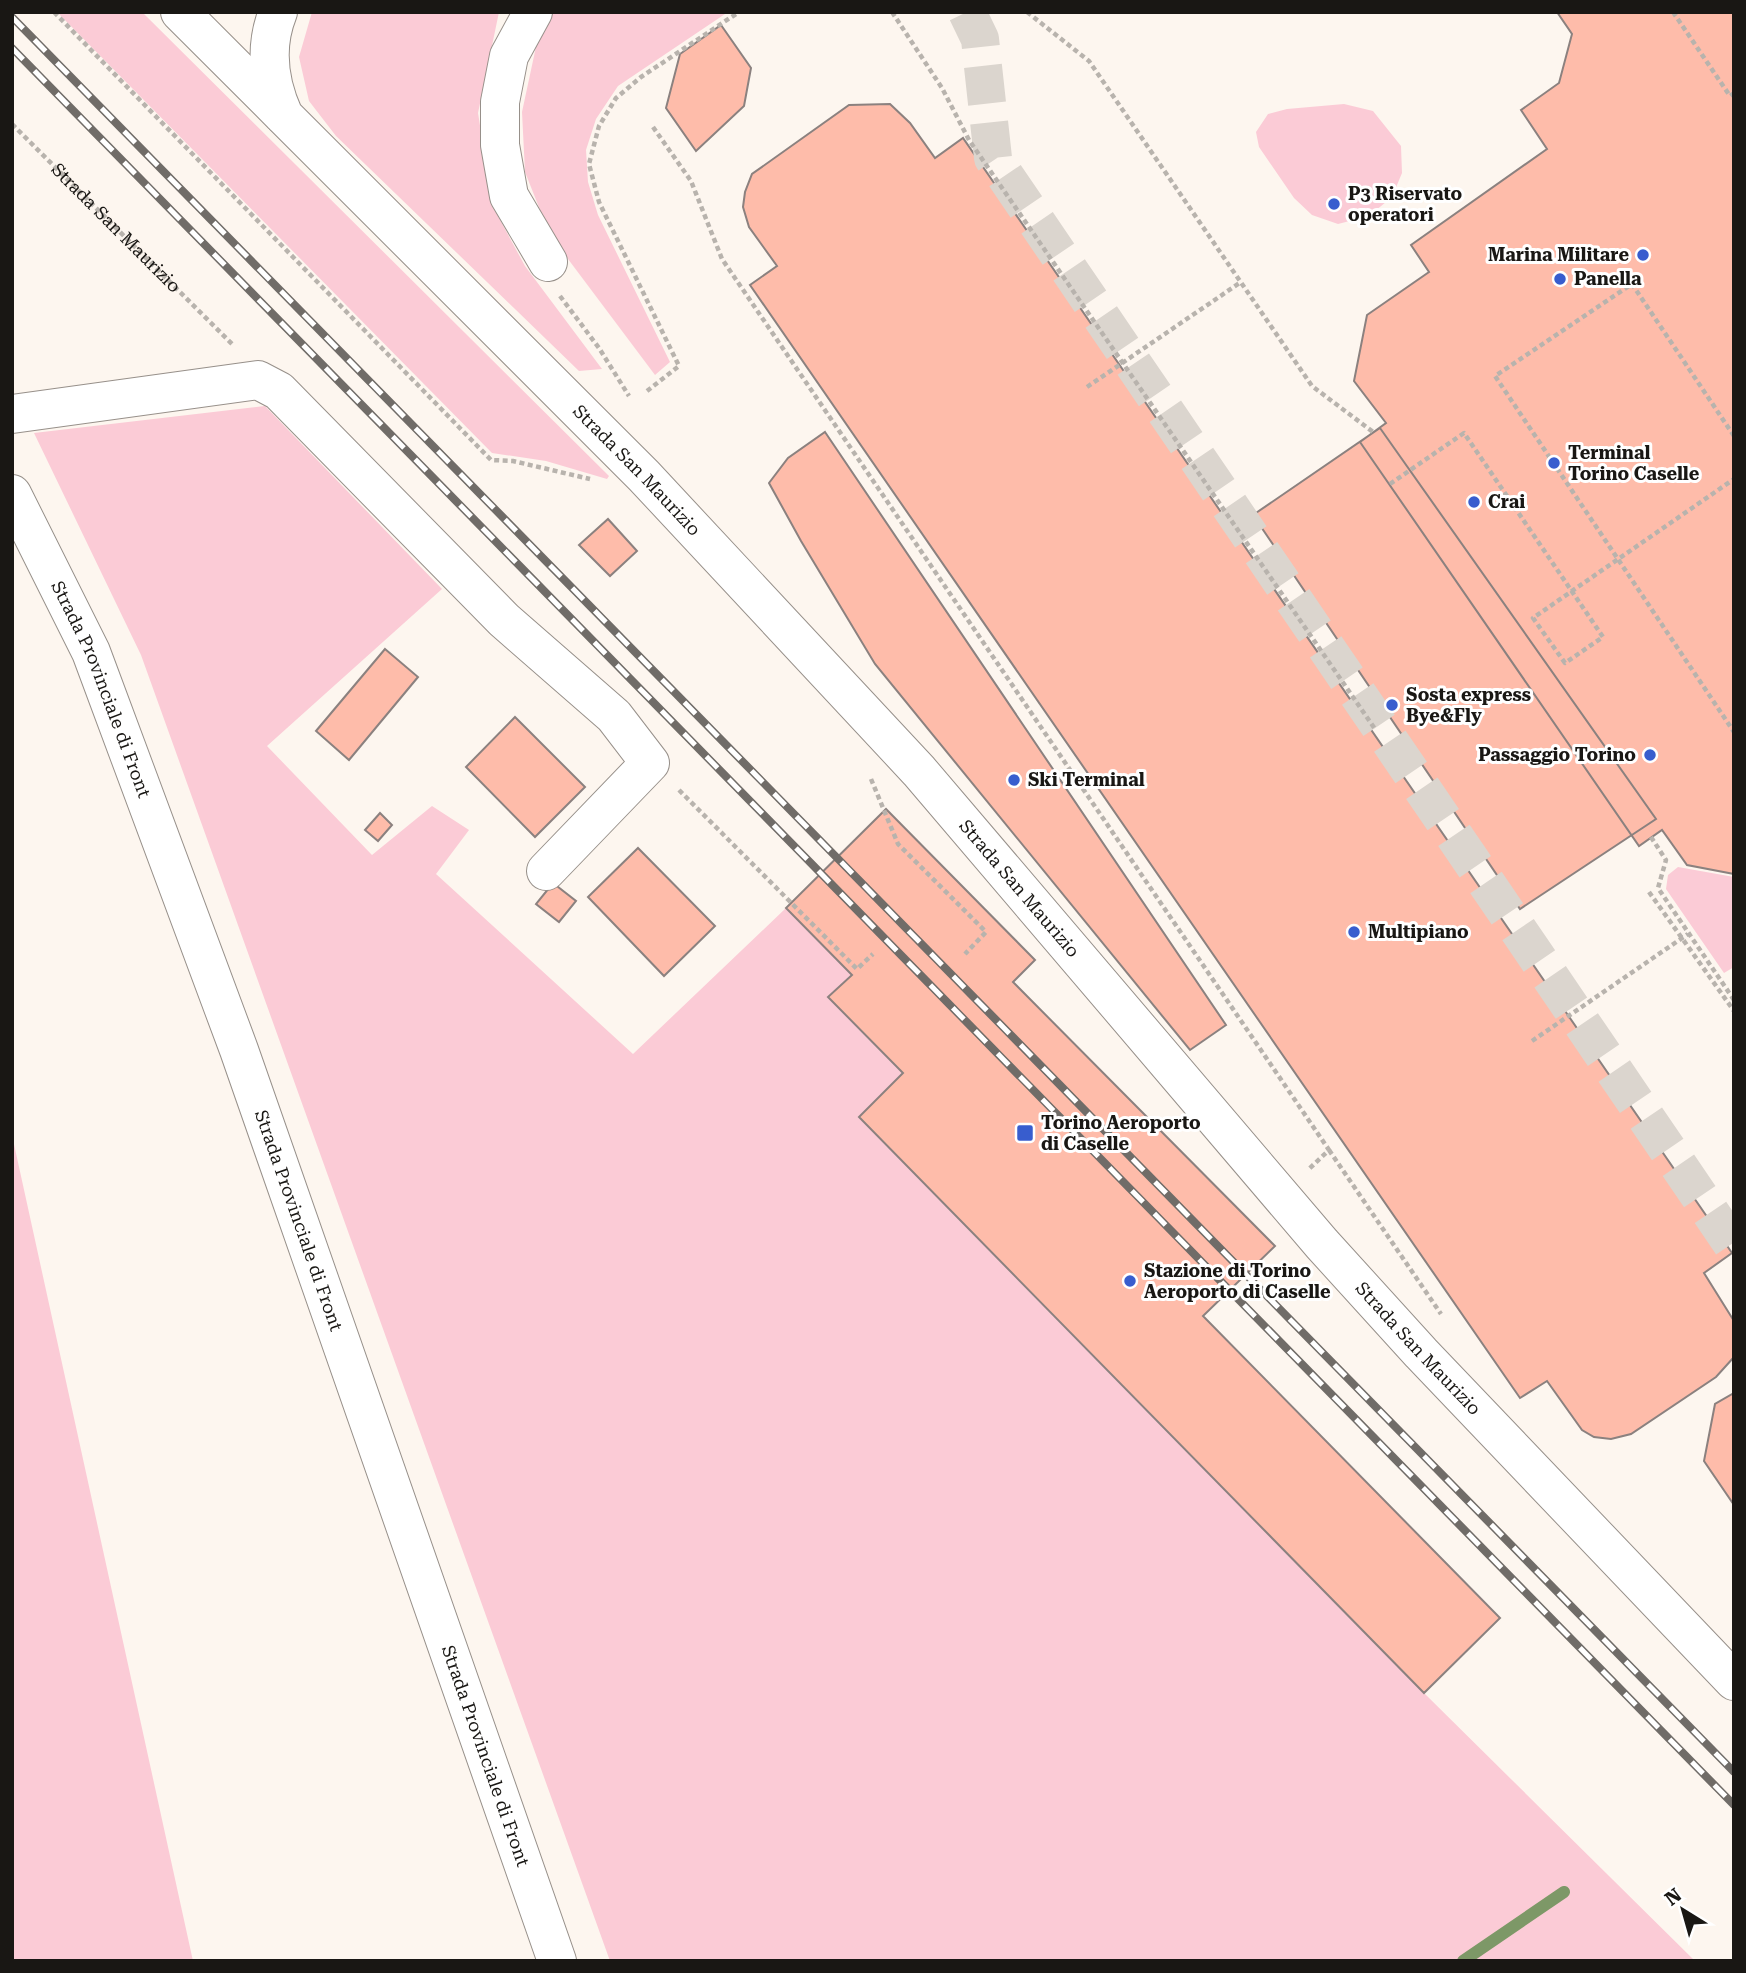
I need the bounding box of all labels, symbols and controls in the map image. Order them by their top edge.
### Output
street label: Strada San Maurizio [47,159,185,297]
place label: P3 Riservato operatori [1348,183,1463,225]
marker: P3 Riservato operatori [1326,196,1342,212]
place label: Marina Militare [1488,244,1629,265]
marker: Marina Militare [1635,247,1651,263]
place label: Panella [1574,268,1642,289]
marker: Panella [1552,271,1568,287]
street label: Strada San Maurizio [569,400,705,540]
place label: Terminal Torino Caselle [1568,442,1700,484]
marker: Terminal Torino Caselle [1546,455,1562,471]
place label: Crai [1488,491,1525,512]
marker: Crai [1466,494,1482,510]
street label: Strada Provinciale di Front [47,577,155,801]
place label: Sosta express Bye&Fly [1406,684,1531,726]
marker: Sosta express Bye&Fly [1384,697,1400,713]
place label: Passaggio Torino [1478,744,1636,765]
marker: Passaggio Torino [1642,747,1658,763]
place label: Ski Terminal [1028,769,1145,790]
marker: Ski Terminal [1006,772,1022,788]
street label: Strada San Maurizio [955,815,1084,961]
place label: Multipiano [1368,921,1469,942]
marker: Multipiano [1346,924,1362,940]
street label: Strada Provinciale di Front [251,1107,347,1334]
place label: Torino Aeroporto di Caselle [1041,1112,1201,1154]
marker: Torino Aeroporto di Caselle [1015,1123,1035,1143]
place label: Stazione di Torino Aeroporto di Caselle [1144,1260,1331,1302]
marker: Stazione di Torino Aeroporto di Caselle [1122,1273,1138,1289]
street label: Strada San Maurizio [1352,1277,1485,1419]
street label: Strada Provinciale di Front [438,1643,534,1869]
north arrow [1648,1875,1718,1945]
text: N [1660,1883,1686,1910]

